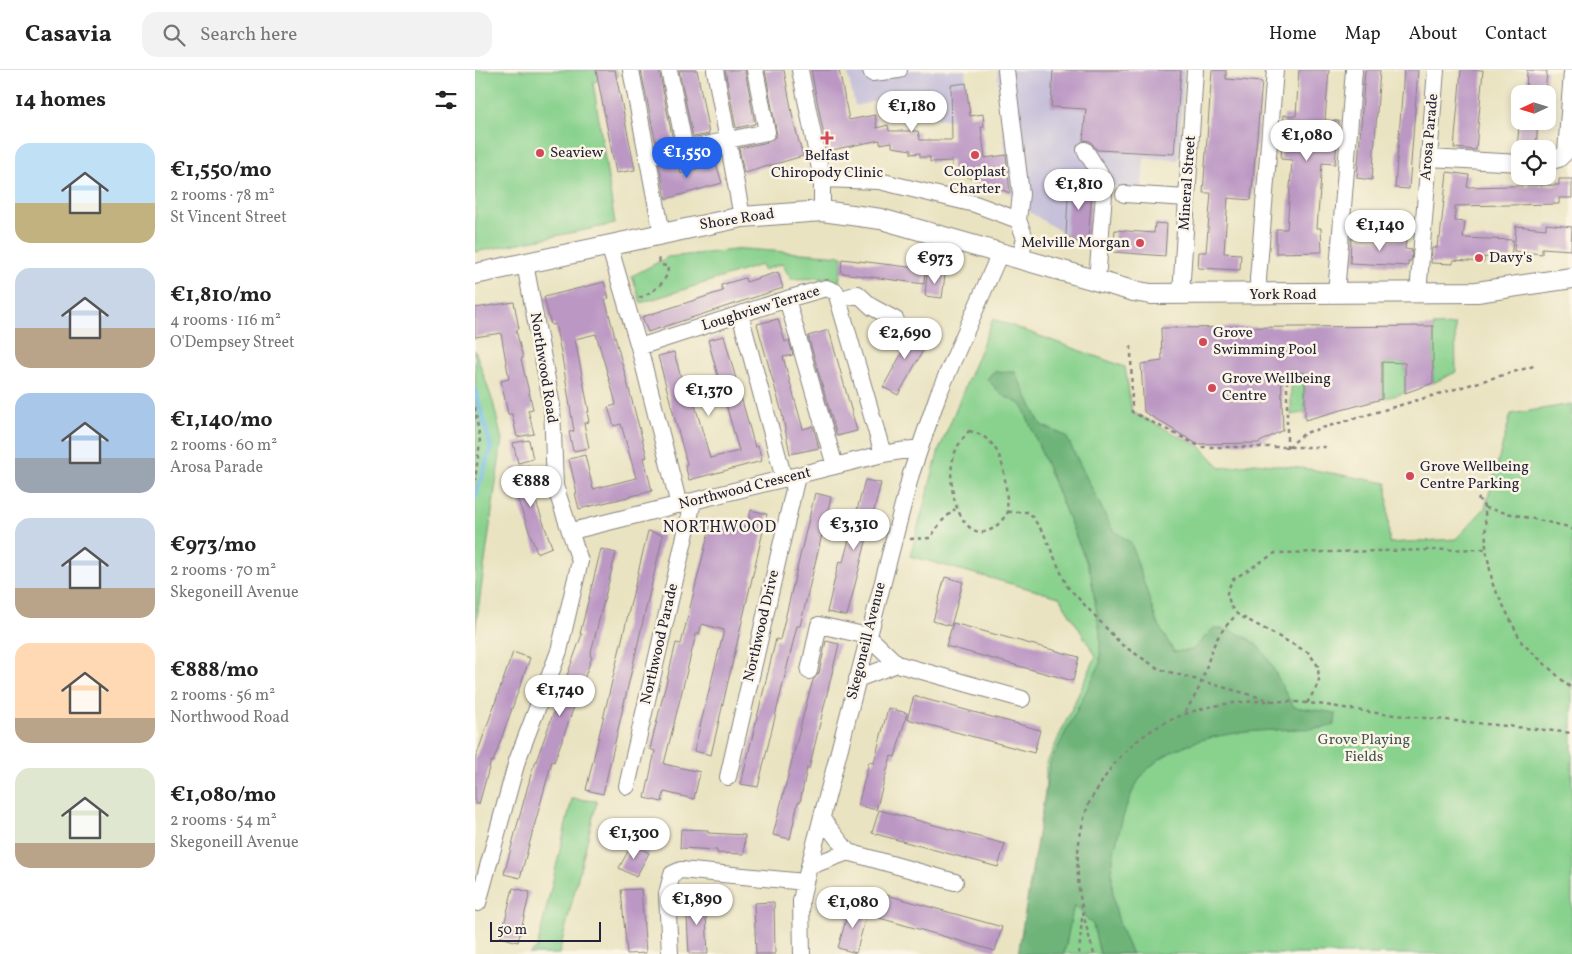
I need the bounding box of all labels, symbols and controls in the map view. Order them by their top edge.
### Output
search box [142,12,492,57]
text: Casavia [25,18,112,52]
icon: search [160,21,188,49]
text: Search here [200,22,297,48]
text: Home [1269,22,1317,47]
text: Map [1345,22,1381,47]
text: About [1409,22,1457,47]
text: Contact [1485,22,1547,47]
north arrow [1511,85,1556,130]
map controls [1511,85,1556,185]
text: 14 homes [15,86,106,115]
icon: filters [432,86,460,114]
pin: €1,180 [871,90,953,133]
street label: Arosa Parade [1416,93,1444,181]
text: €1,180 [888,96,936,118]
pin: €1,080 [1266,119,1348,162]
text: €1,080 [1281,125,1333,147]
marker: Belfast Chiropody Clinic [820,131,834,145]
street label: Mineral Street [1174,135,1202,231]
pin: €1,550 [646,136,728,179]
button: locate [1511,140,1556,185]
text: €1,550 [663,142,711,164]
place label: Seaview [550,143,604,164]
place label: Belfast Chiropody Clinic [771,146,883,184]
marker: Seaview [534,147,546,159]
marker: Coloplast Charter [969,149,981,161]
text: €1,550/mo [170,156,272,185]
place label: Coloplast Charter [944,162,1006,200]
icon: home [55,163,115,223]
pin: €1,810 [1038,168,1120,211]
text: €1,810 [1055,174,1103,196]
text: 2 rooms · 78 m² [170,185,275,207]
street label: Shore Road [698,204,776,236]
text: St Vincent Street [170,207,287,229]
pin: €1,140 [1339,210,1421,252]
text: €1,140 [1356,215,1404,237]
place label: Melville Morgan [1021,233,1130,254]
marker: Melville Morgan [1134,237,1146,249]
pin: €973 [905,242,965,285]
text: €973 [917,248,953,270]
place label: Davy's [1489,248,1532,269]
marker: Davy's [1473,252,1485,264]
text: €1,810/mo [170,281,272,310]
street label: Loughview Terrace [699,281,823,337]
street label: York Road [1249,285,1317,306]
icon: home [55,288,115,348]
text: 4 rooms · 116 m² [170,310,281,332]
street label: Northwood Road [524,311,562,425]
pin: €2,690 [864,318,946,360]
text: €2,690 [879,323,931,345]
place label: Grove Swimming Pool [1213,323,1317,361]
text: O'Dempsey Street [170,332,295,354]
marker: Grove Swimming Pool [1197,336,1209,348]
place label: Grove Wellbeing Centre [1222,369,1331,407]
pin: €1,370 [668,374,750,417]
text: €1,370 [685,380,733,402]
marker: Grove Wellbeing Centre [1206,382,1218,394]
text: €1,140/mo [170,406,272,435]
icon: home [55,413,115,473]
text: 2 rooms · 60 m² [170,435,277,457]
text: Arosa Parade [170,457,263,479]
place label: Grove Wellbeing Centre Parking [1420,457,1529,495]
street label: Northwood Crescent [677,462,813,516]
pin: €888 [501,466,561,508]
marker: Grove Wellbeing Centre Parking [1404,470,1416,482]
text: €888 [512,471,550,493]
pin: €3,310 [813,508,895,551]
text: €3,310 [830,514,878,536]
district label: NORTHWOOD [663,517,777,539]
text: €973/mo [170,531,256,560]
icon: home [55,538,115,598]
text: 2 rooms · 70 m² [170,560,276,582]
street label: Northwood Drive [739,568,785,684]
street label: Skegoneill Avenue [842,580,892,702]
text: Skegoneill Avenue [170,582,299,604]
street label: Northwood Parade [636,582,684,706]
text: €888/mo [170,656,259,685]
icon: home [55,663,115,723]
pin: €1,740 [519,674,601,717]
text: €1,740 [536,680,584,702]
text: 2 rooms · 56 m² [170,685,275,707]
text: Northwood Road [170,707,289,729]
park label: Grove Playing Fields [1318,730,1411,768]
text: €1,080/mo [170,781,276,810]
icon: home [55,788,115,848]
text: 2 rooms · 54 m² [170,810,277,832]
pin: €1,300 [593,818,675,860]
text: €1,300 [609,823,659,845]
text: Skegoneill Avenue [170,832,299,854]
pin: €1,890 [656,884,738,926]
pin: €1,080 [812,886,894,929]
text: €1,890 [672,889,722,911]
text: €1,080 [827,892,879,914]
scale bar [490,919,601,942]
text: 50 m [497,921,527,940]

